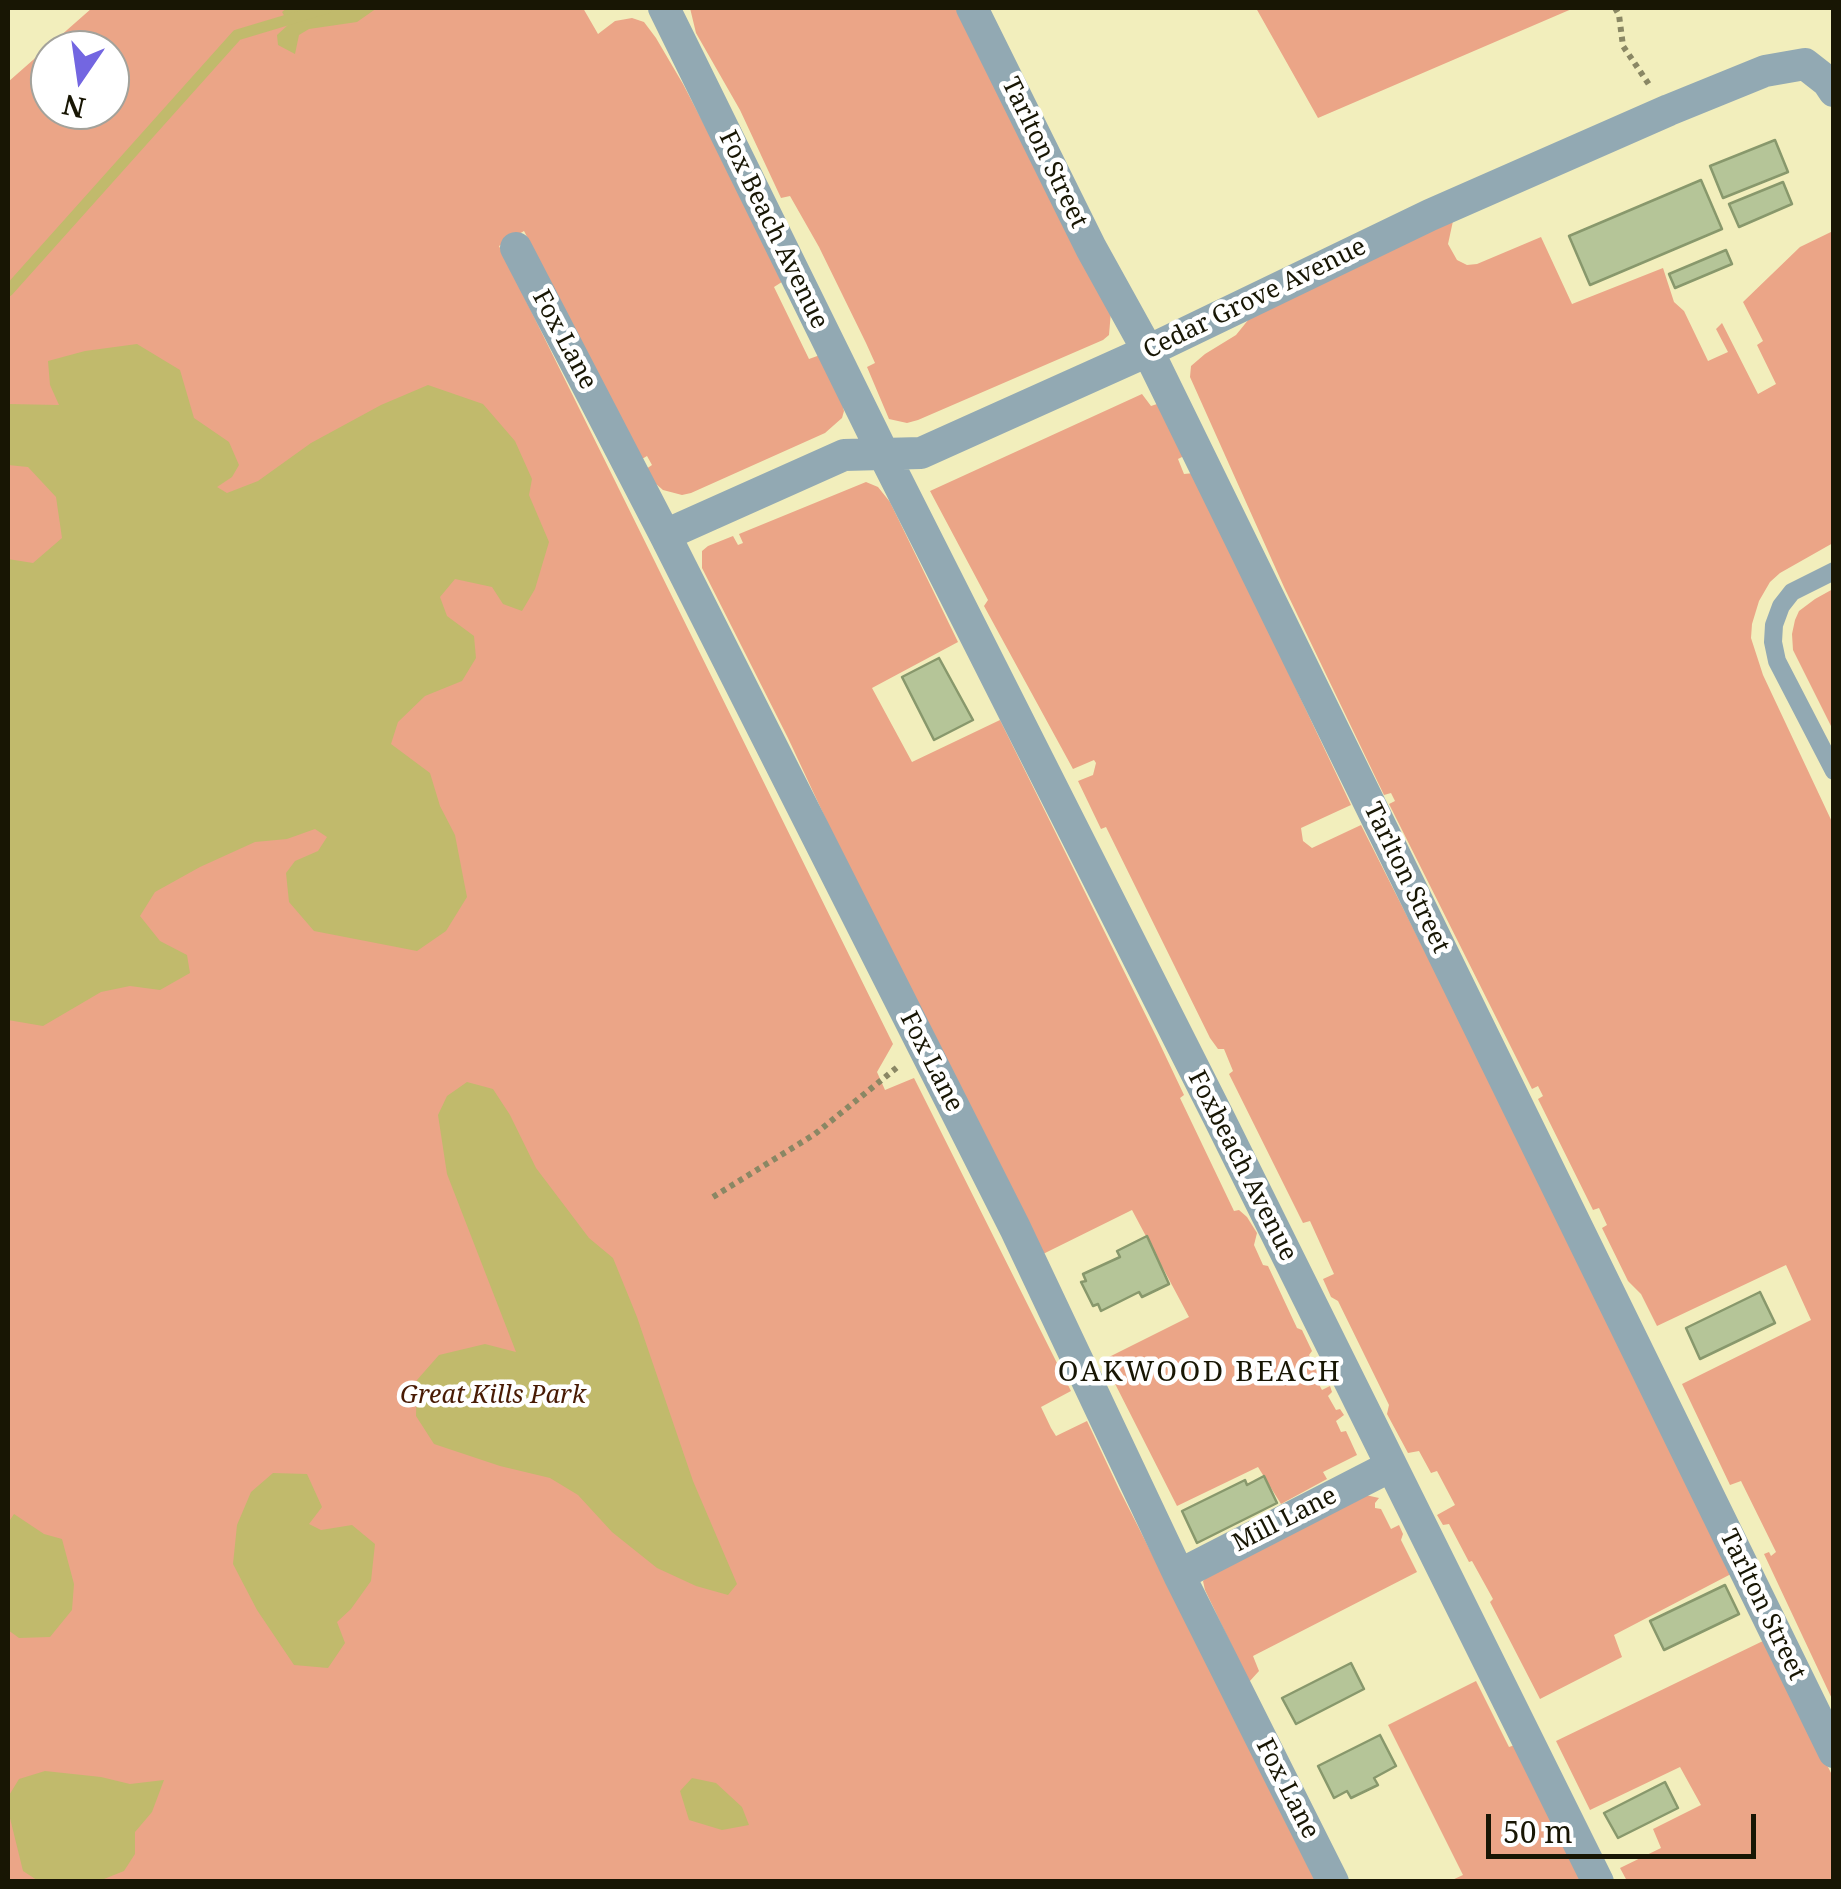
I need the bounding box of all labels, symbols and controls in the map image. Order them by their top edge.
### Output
north arrow [30,30,130,130]
street label: Tarlton Street [995,73,1093,233]
text: N [59,86,89,128]
street label: Fox Beach Avenue [712,126,834,334]
street label: Cedar Grove Avenue [1139,232,1371,366]
street label: Fox Lane [525,285,603,395]
street label: Tarlton Street [1357,798,1455,958]
street label: Fox Lane [893,1007,969,1117]
street label: Foxbeach Avenue [1181,1066,1303,1266]
district label: OAKWOOD BEACH [1058,1356,1342,1390]
park label: Great Kills Park [400,1381,586,1411]
street label: Mill Lane [1228,1481,1342,1559]
street label: Tarlton Street [1713,1525,1811,1685]
street label: Fox Lane [1249,1734,1325,1844]
scale bar [1491,1794,1761,1856]
text: 50 m [1503,1811,1573,1852]

